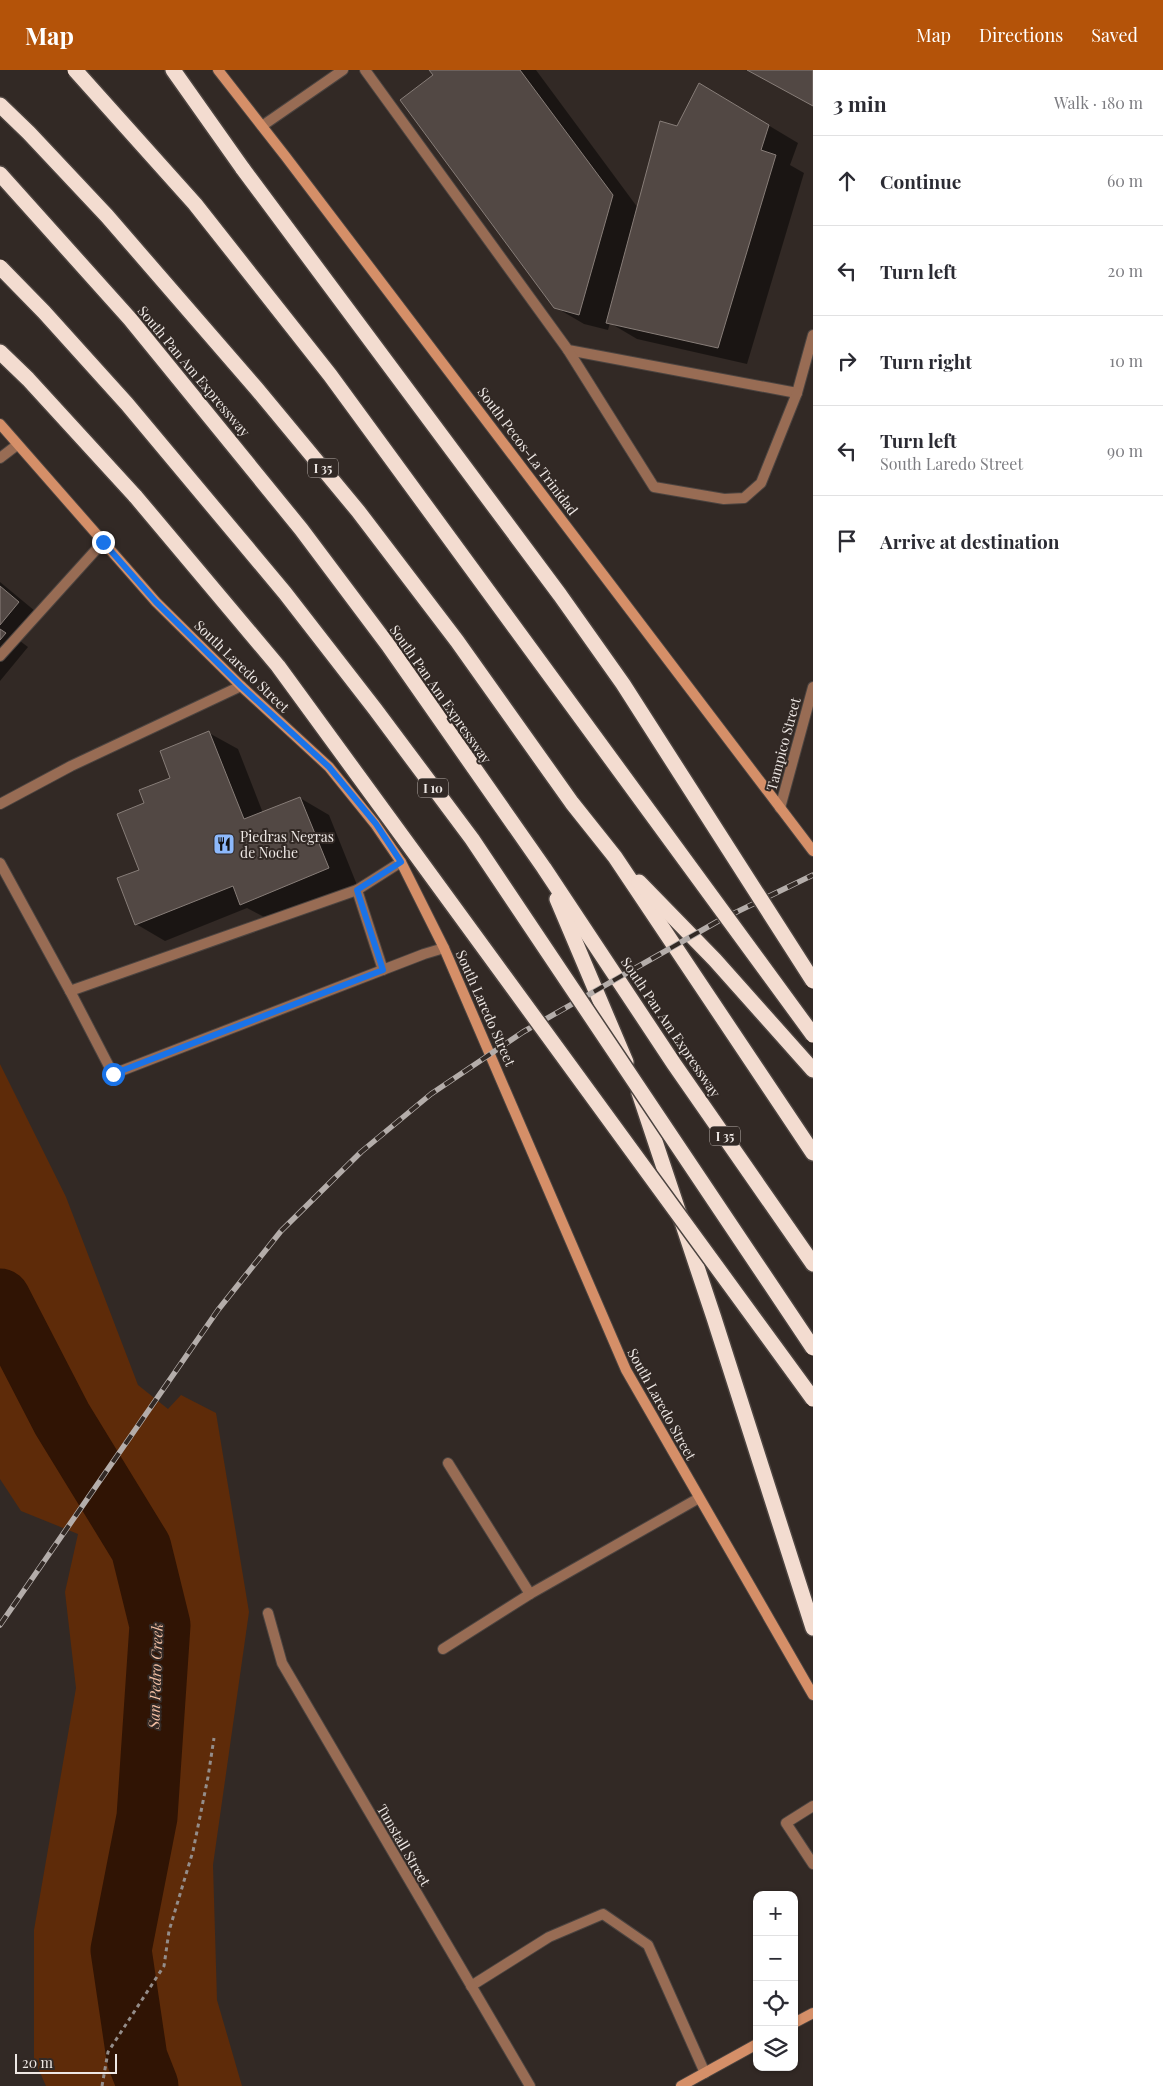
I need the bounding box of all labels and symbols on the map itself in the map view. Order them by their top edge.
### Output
street label: South Pan Am Expressway [134,302,254,440]
street label: South Pecos-La Trinidad [474,383,582,519]
road number: I 35 [308,458,338,478]
route end [92,531,115,554]
street label: South Laredo Street [190,616,294,717]
street label: South Pan Am Expressway [386,621,496,767]
street label: Tampico Street [761,694,805,793]
road number: I 10 [418,778,448,798]
place label: Piedras Negras de Noche [240,827,334,862]
restaurant icon: Piedras Negras de Noche [212,832,236,856]
street label: South Laredo Street [452,947,521,1070]
street label: South Pan Am Expressway [617,953,725,1101]
route start [102,1063,125,1086]
road number: I 35 [710,1126,740,1146]
street label: South Laredo Street [623,1345,701,1464]
water label: San Pedro Creek [143,1622,167,1730]
street label: Tunstall Street [373,1801,436,1890]
scale bar [15,2051,118,2074]

